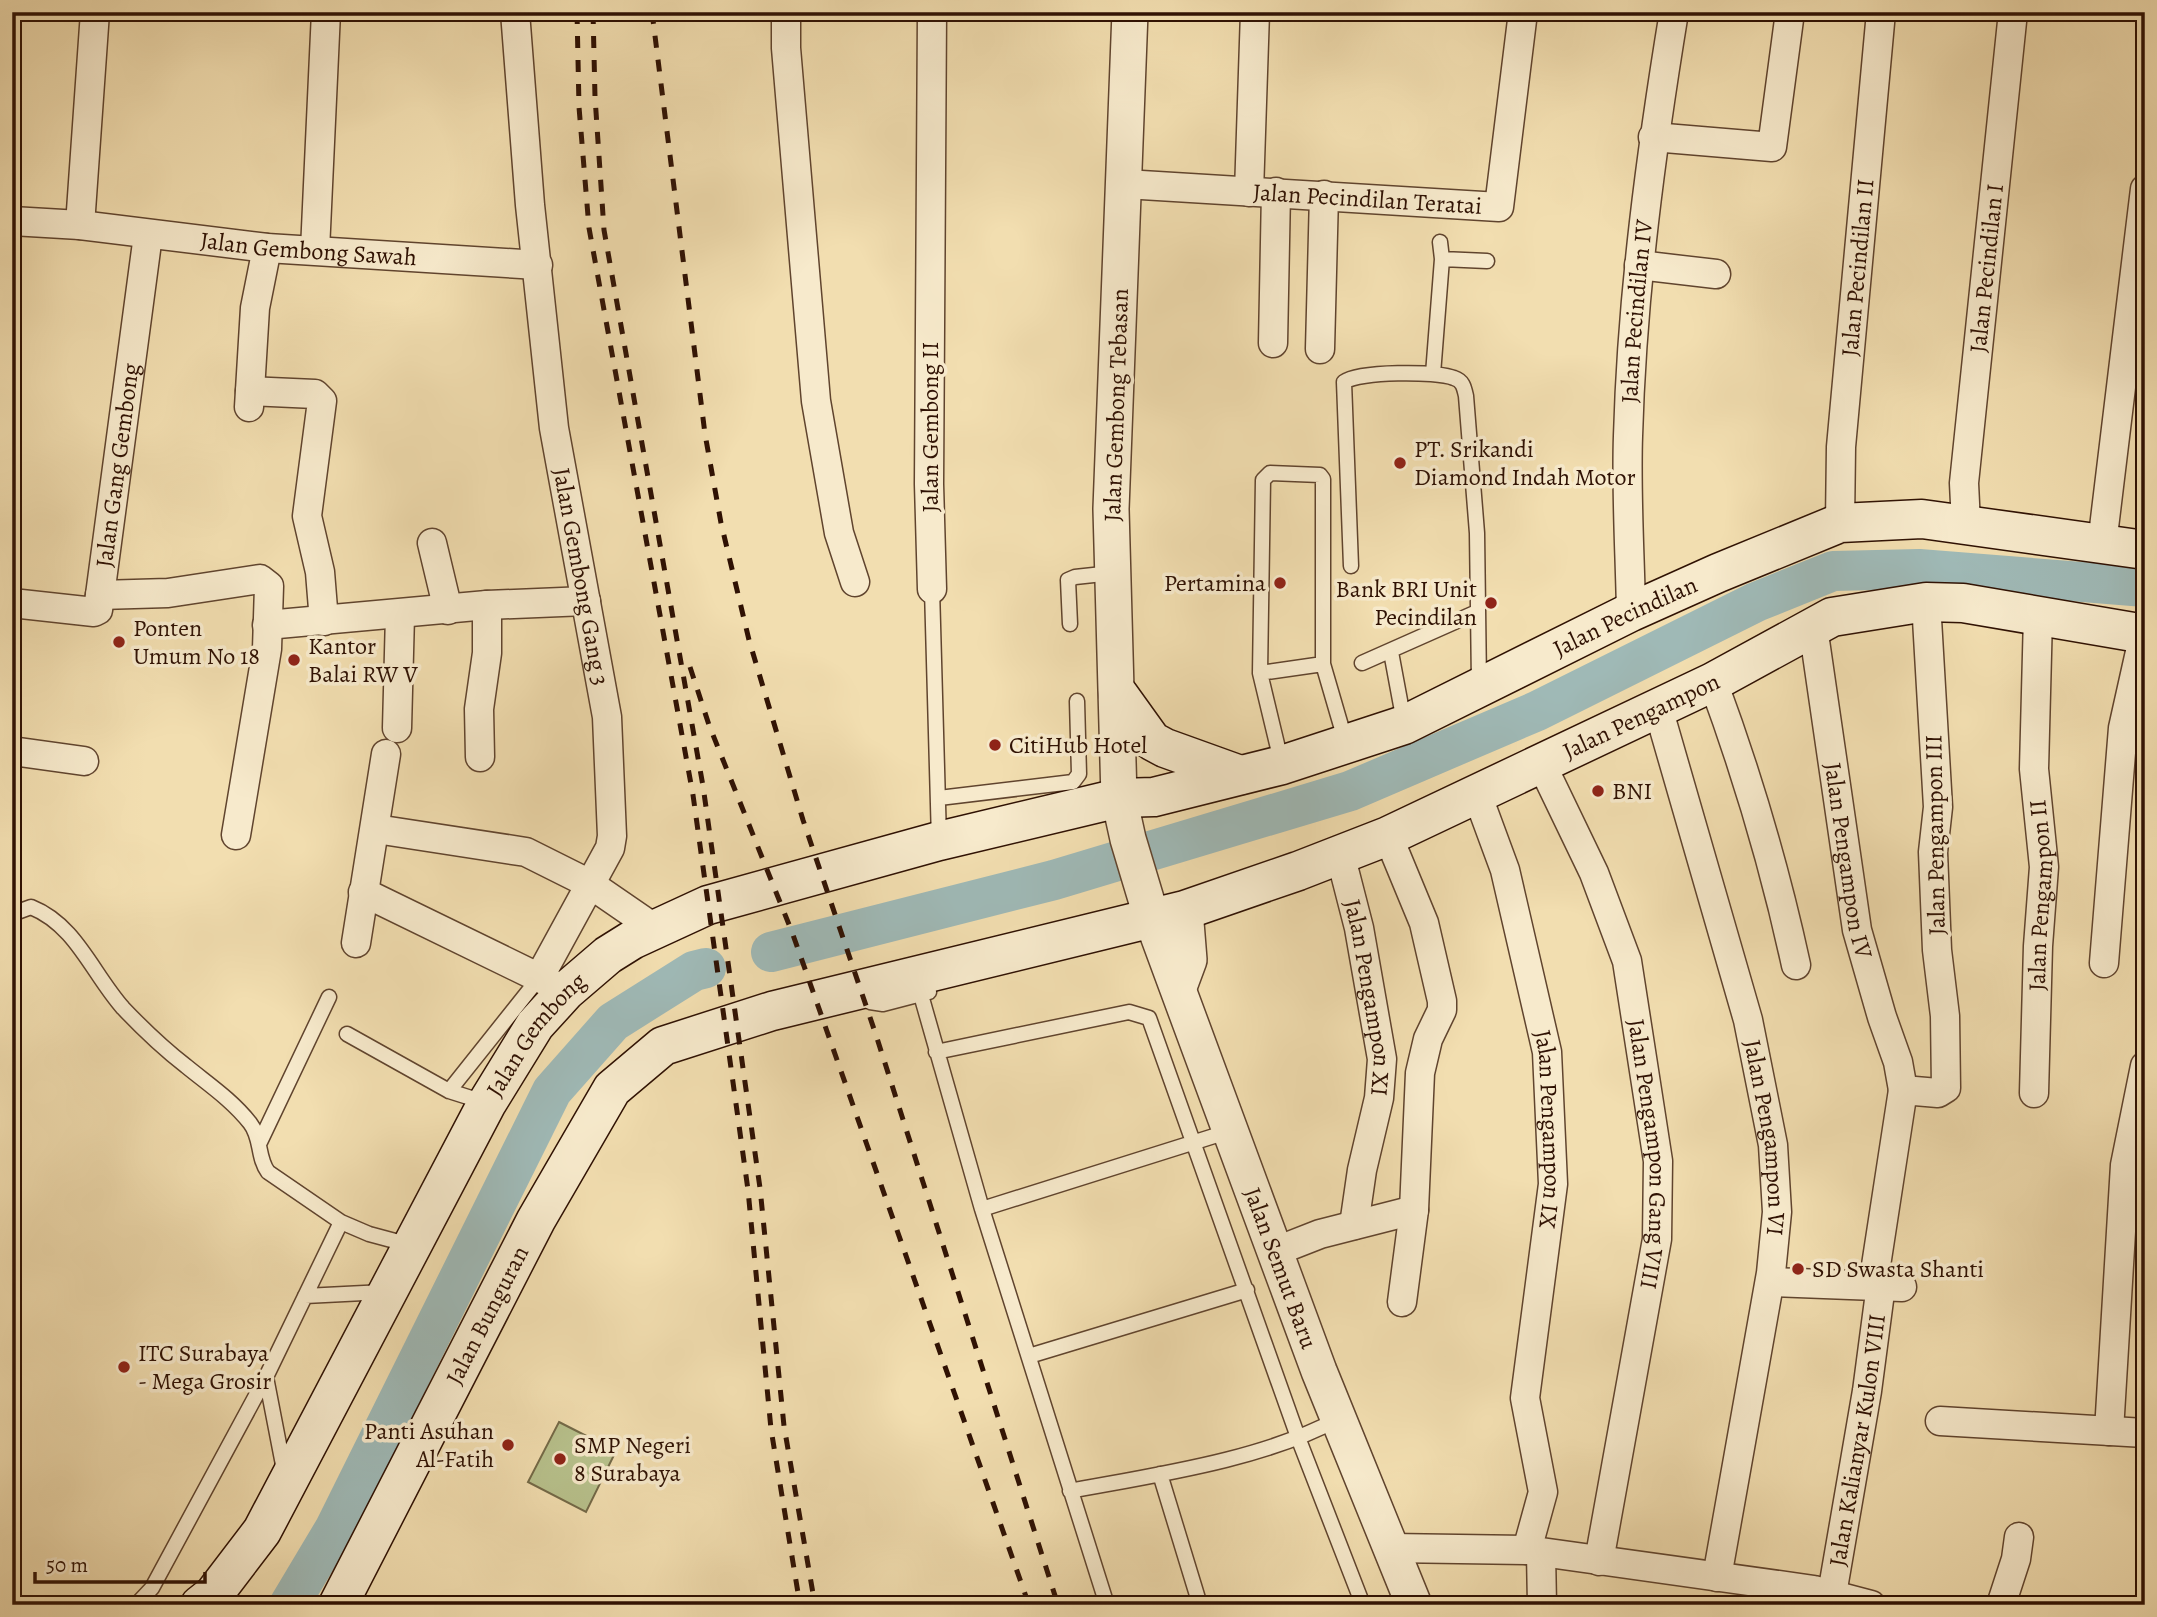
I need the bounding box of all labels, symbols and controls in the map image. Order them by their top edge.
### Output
street label: Jalan Pecindilan Teratai [1252,176,1483,222]
street label: Jalan Pecindilan II [1833,178,1882,358]
street label: Jalan Pecindilan I [1962,182,2011,354]
street label: Jalan Pecindilan IV [1613,217,1660,404]
street label: Jalan Gembong Sawah [198,224,418,273]
street label: Jalan Gembong Tebasan [1096,288,1136,522]
street label: Jalan Gembong II [914,342,946,512]
street label: Jalan Gang Gembong [88,361,147,569]
place label: PT. Srikandi Diamond Indah Motor [1414,433,1636,493]
marker: PT. Srikandi Diamond Indah Motor [1392,455,1408,471]
street label: Jalan Gembong Gang 3 [546,465,617,688]
place label: Pertamina [1164,567,1267,599]
street label: Jalan Pecindilan [1548,568,1702,664]
place label: Bank BRI Unit Pecindilan [1336,573,1477,633]
marker: Pertamina [1272,575,1288,591]
marker: Bank BRI Unit Pecindilan [1483,595,1499,611]
place label: Ponten Umum No 18 [133,612,260,672]
place label: Kantor Balai RW V [308,630,418,690]
marker: Ponten Umum No 18 [111,634,127,650]
marker: Kantor Balai RW V [286,652,302,668]
street label: Jalan Pengampon [1557,665,1725,767]
place label: CitiHub Hotel [1009,729,1147,761]
street label: Jalan Pengampon III [1917,734,1953,936]
marker: CitiHub Hotel [987,737,1003,753]
street label: Jalan Pengampon IV [1817,760,1880,963]
place label: BNI [1612,775,1652,807]
marker: BNI [1590,783,1606,799]
street label: Jalan Pengampon II [2021,798,2061,992]
street label: Jalan Pengampon XI [1336,896,1398,1097]
street label: Jalan Gembong [479,965,593,1103]
street label: Jalan Pengampon Gang VIII [1620,1017,1674,1292]
street label: Jalan Pengampon IX [1526,1027,1569,1231]
street label: Jalan Pengampon VI [1736,1037,1793,1237]
street label: Jalan Semut Baru [1237,1183,1325,1353]
street label: Jalan Bunguran [438,1240,536,1390]
place label: SD Swasta Shanti [1812,1253,1984,1285]
marker: SD Swasta Shanti [1790,1261,1806,1277]
street label: Jalan Kalianyar Kulon VIII [1821,1312,1893,1569]
place label: ITC Surabaya - Mega Grosir [138,1337,271,1397]
marker: ITC Surabaya - Mega Grosir [116,1359,132,1375]
place label: Panti Asuhan Al-Fatih [364,1415,494,1475]
place label: SMP Negeri 8 Surabaya [574,1429,691,1489]
marker: Panti Asuhan Al-Fatih [500,1437,516,1453]
marker: SMP Negeri 8 Surabaya [552,1451,568,1467]
scale bar [35,1540,205,1584]
text: 50 m [46,1551,88,1579]

